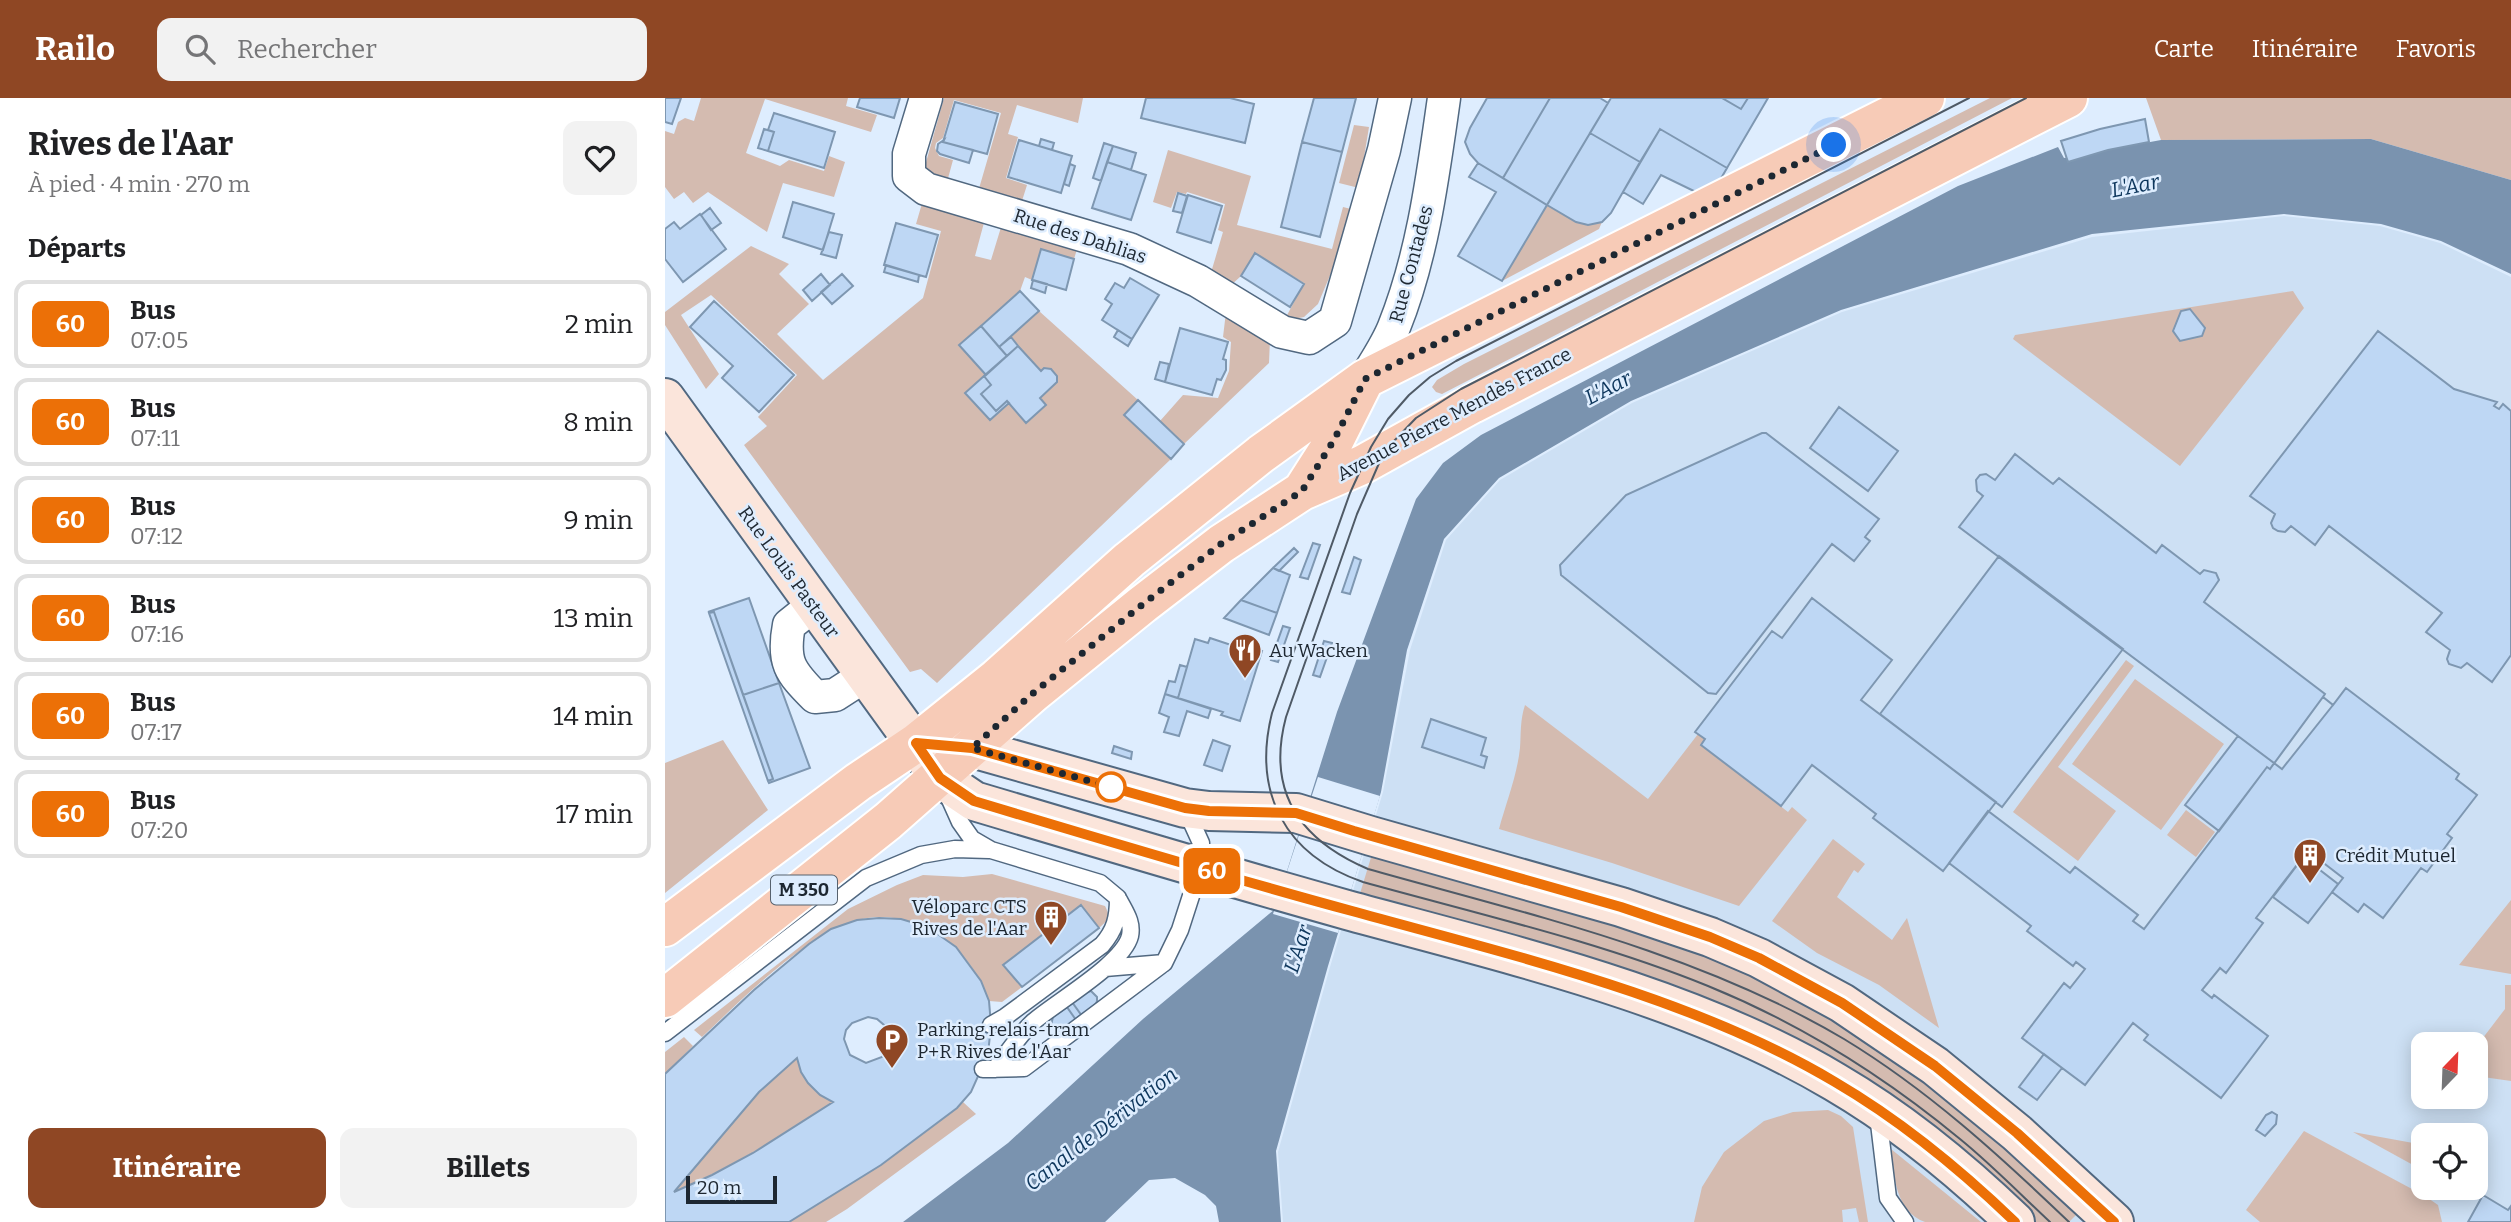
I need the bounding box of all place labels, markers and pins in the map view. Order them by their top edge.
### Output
restaurant icon: Au Wacken [1226,631,1264,680]
place label: Au Wacken [1269,639,1368,662]
unlabelled marker [1096,772,1126,802]
building icon: Crédit Mutuel [2291,836,2329,885]
place label: Crédit Mutuel [2335,844,2456,867]
place label: Véloparc CTS Rives de l'Aar [911,895,1028,940]
building icon: Véloparc CTS Rives de l'Aar [1032,898,1070,947]
place label: Parking relais-tram P+R Rives de l'Aar [917,1018,1089,1063]
parking icon: Parking relais-tram P+R Rives de l'Aar [873,1021,911,1070]

